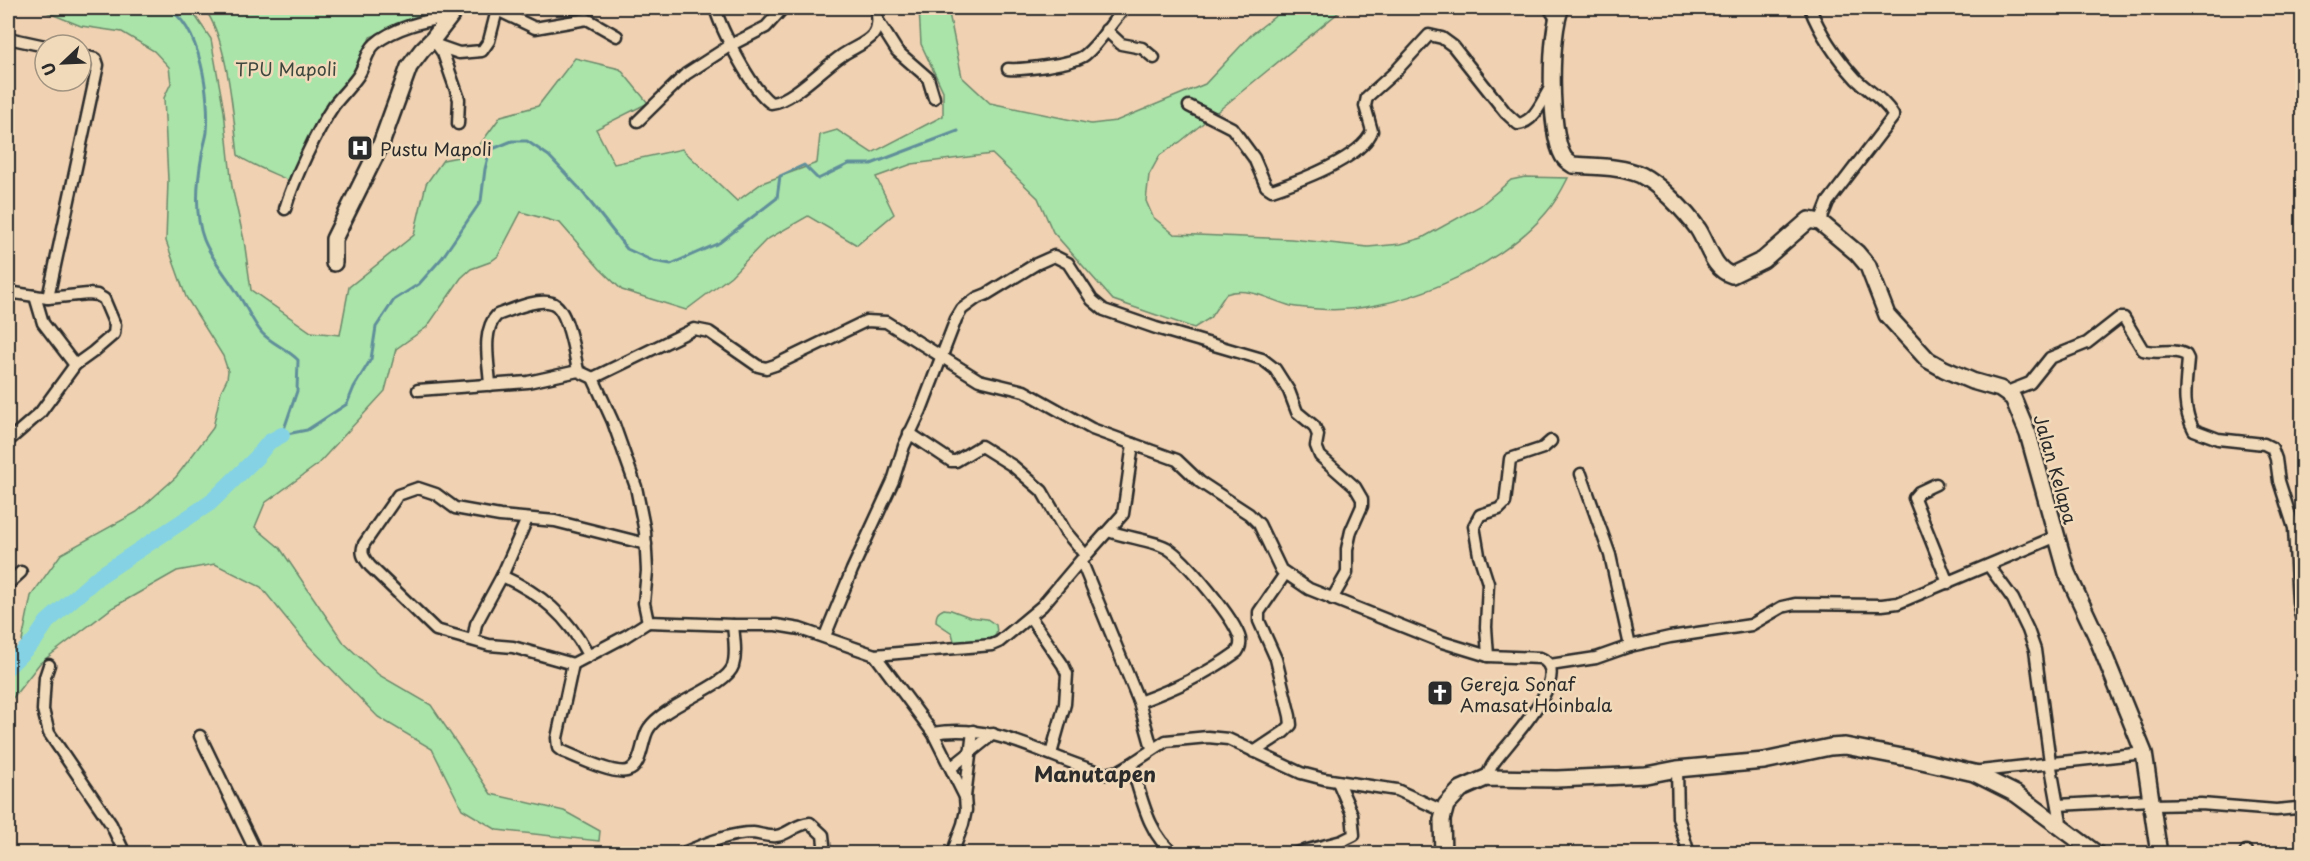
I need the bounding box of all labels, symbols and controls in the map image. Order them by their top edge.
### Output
north arrow [33,33,93,93]
park label: TPU Mapoli [235,55,337,82]
text: U [35,59,62,80]
hospital icon: Pustu Mapoli [345,133,375,163]
place label: Pustu Mapoli [380,135,492,162]
street label: Jalan Kelapa [2027,411,2085,528]
place label: Gereja Sonaf Amasat Hoinbala [1460,670,1613,718]
church icon: Gereja Sonaf Amasat Hoinbala [1425,678,1455,708]
district label: Manutapen [1034,757,1156,789]

